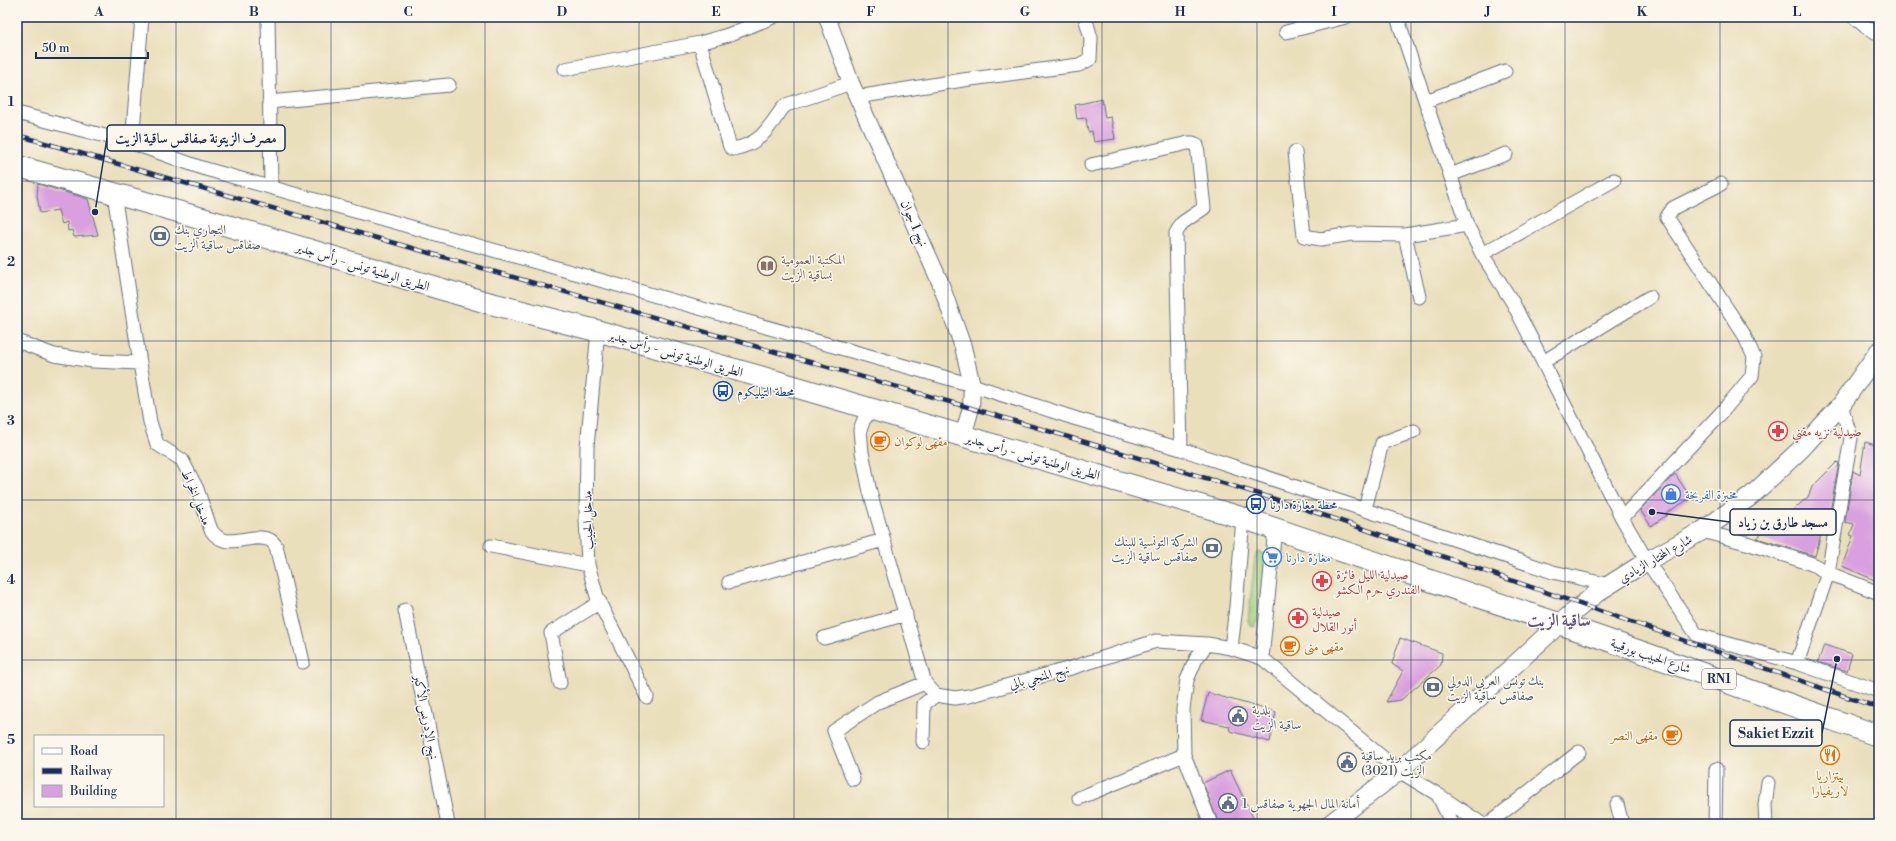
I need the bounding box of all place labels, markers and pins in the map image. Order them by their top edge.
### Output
callout: مصرف الزيتونة صفاقس ساقية الزيت [107,125,285,151]
place label: التجاري بنك صفاقس ساقية الزيت [174,222,261,254]
bank icon: التجاري بنك صفاقس ساقية الزيت [149,225,171,247]
place label: المكتبة العمومية بساقية الزيت [781,252,845,283]
library icon: المكتبة العمومية بساقية الزيت [756,255,778,277]
bus stop icon: محطة التيليكوم [712,380,734,402]
place label: محطة التيليكوم [737,384,795,403]
pharmacy icon: صيدلية نزيه مقني [1767,420,1789,442]
place label: صيدلية نزيه مقني [1792,424,1862,443]
cafe icon: مقهى لوكوان [869,430,891,452]
place label: مقهى لوكوان [894,434,948,451]
shop icon: مخبزة الفريخة [1660,483,1682,505]
place label: مخبزة الفريخة [1685,487,1738,503]
bus stop icon: محطة مغازة دارنا [1245,493,1267,515]
place label: محطة مغازة دارنا [1270,497,1338,513]
callout: مسجد طارق بن زياد [1730,509,1836,535]
place label: الشركة التونسية للبنك صفاقس ساقية الزيت [1111,533,1198,566]
bank icon: الشركة التونسية للبنك صفاقس ساقية الزيت [1201,537,1223,559]
supermarket icon: مغازة دارنا [1261,546,1283,568]
place label: مغازة دارنا [1286,550,1331,566]
place label: صيدلية الليل فائزة الفندري حرم الكشو [1334,567,1420,601]
pharmacy icon: صيدلية الليل فائزة الفندري حرم الكشو [1311,570,1333,592]
place label: صيدلية أنور القلال [1312,604,1357,635]
pharmacy icon: صيدلية أنور القلال [1287,607,1309,629]
cafe icon: مقهى منى [1279,635,1301,657]
place label: مقهى منى [1304,639,1344,656]
place label: بنك تونس العربي الدولي صفاقس ساقية الزيت [1447,673,1544,705]
bank icon: بنك تونس العربي الدولي صفاقس ساقية الزيت [1422,676,1444,698]
place label: بلدية ساقية الزيت [1252,702,1301,733]
public building icon: بلدية ساقية الزيت [1227,705,1249,727]
callout: Sakiet Ezzit [1730,720,1822,746]
cafe icon: مقهى النصر [1661,724,1683,746]
place label: مقهى النصر [1609,728,1658,745]
restaurant icon: بيتزاريا لاريفيارا [1819,744,1841,766]
place label: مكتب بريد ساقية الزيت (3021) [1361,748,1432,779]
public building icon: مكتب بريد ساقية الزيت (3021) [1336,751,1358,773]
place label: بيتزاريا لاريفيارا [1812,768,1848,799]
public building icon: أمانة المال الجهوية صفاقس 1 [1217,792,1239,814]
place label: أمانة المال الجهوية صفاقس 1 [1242,795,1359,813]

